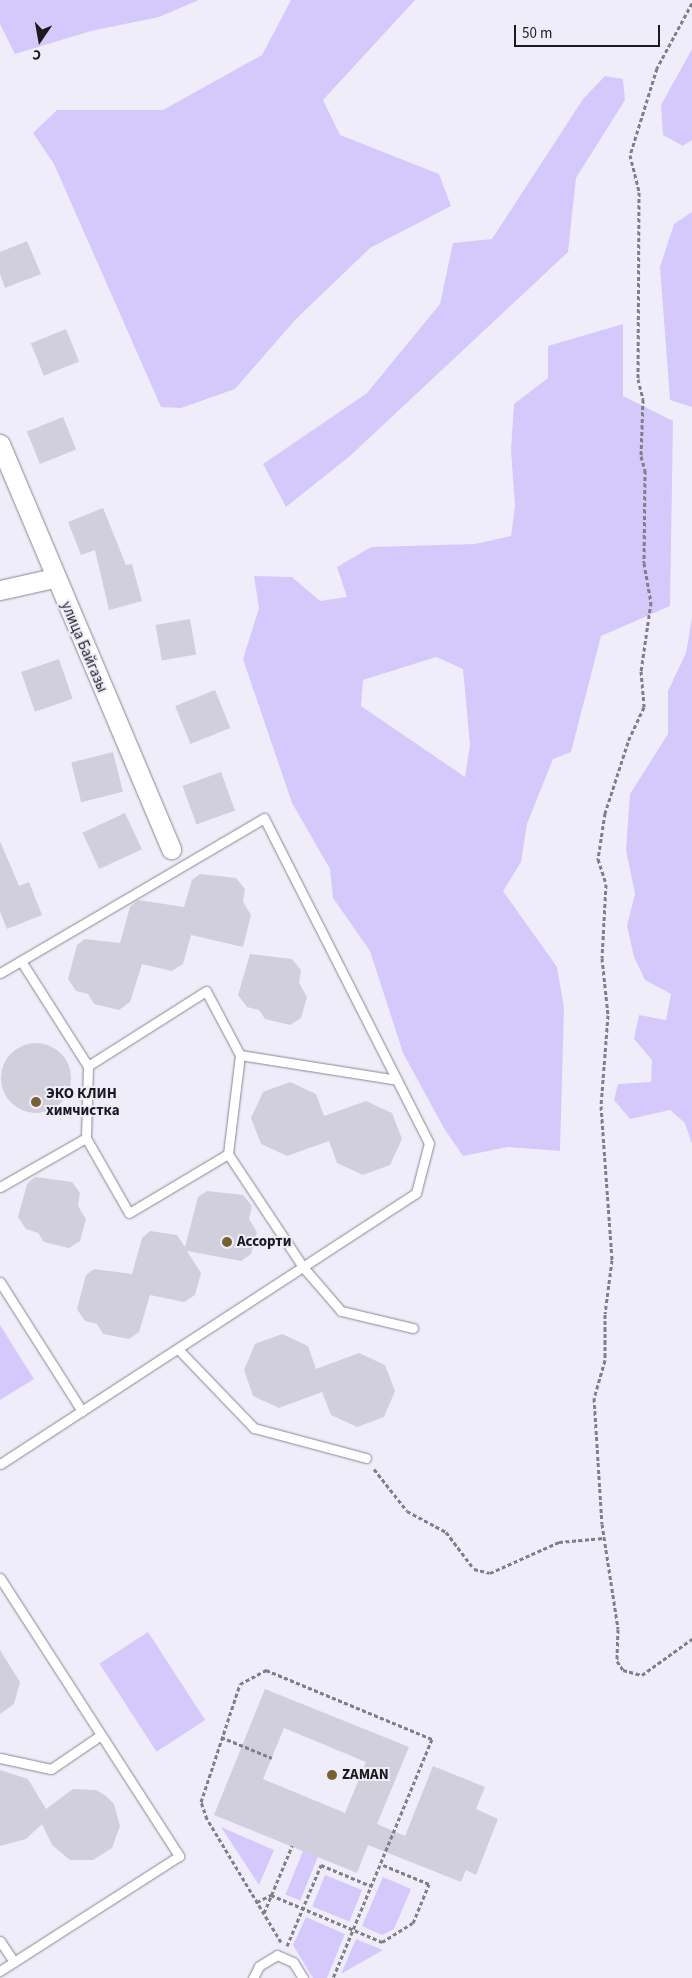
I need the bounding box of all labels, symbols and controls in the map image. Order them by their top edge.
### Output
north arrow [15,15,65,65]
scale bar [517,15,663,47]
text: 50 m [522,23,552,44]
text: С [31,44,43,65]
street label: улица Байгазы [57,599,111,695]
place label: ЭКО КЛИН химчистка [46,1084,120,1119]
marker: ЭКО КЛИН химчистка [30,1096,42,1108]
place label: Ассорти [237,1233,291,1251]
marker: Ассорти [221,1236,233,1248]
place label: ZAMAN [342,1766,389,1784]
marker: ZAMAN [326,1769,338,1781]

